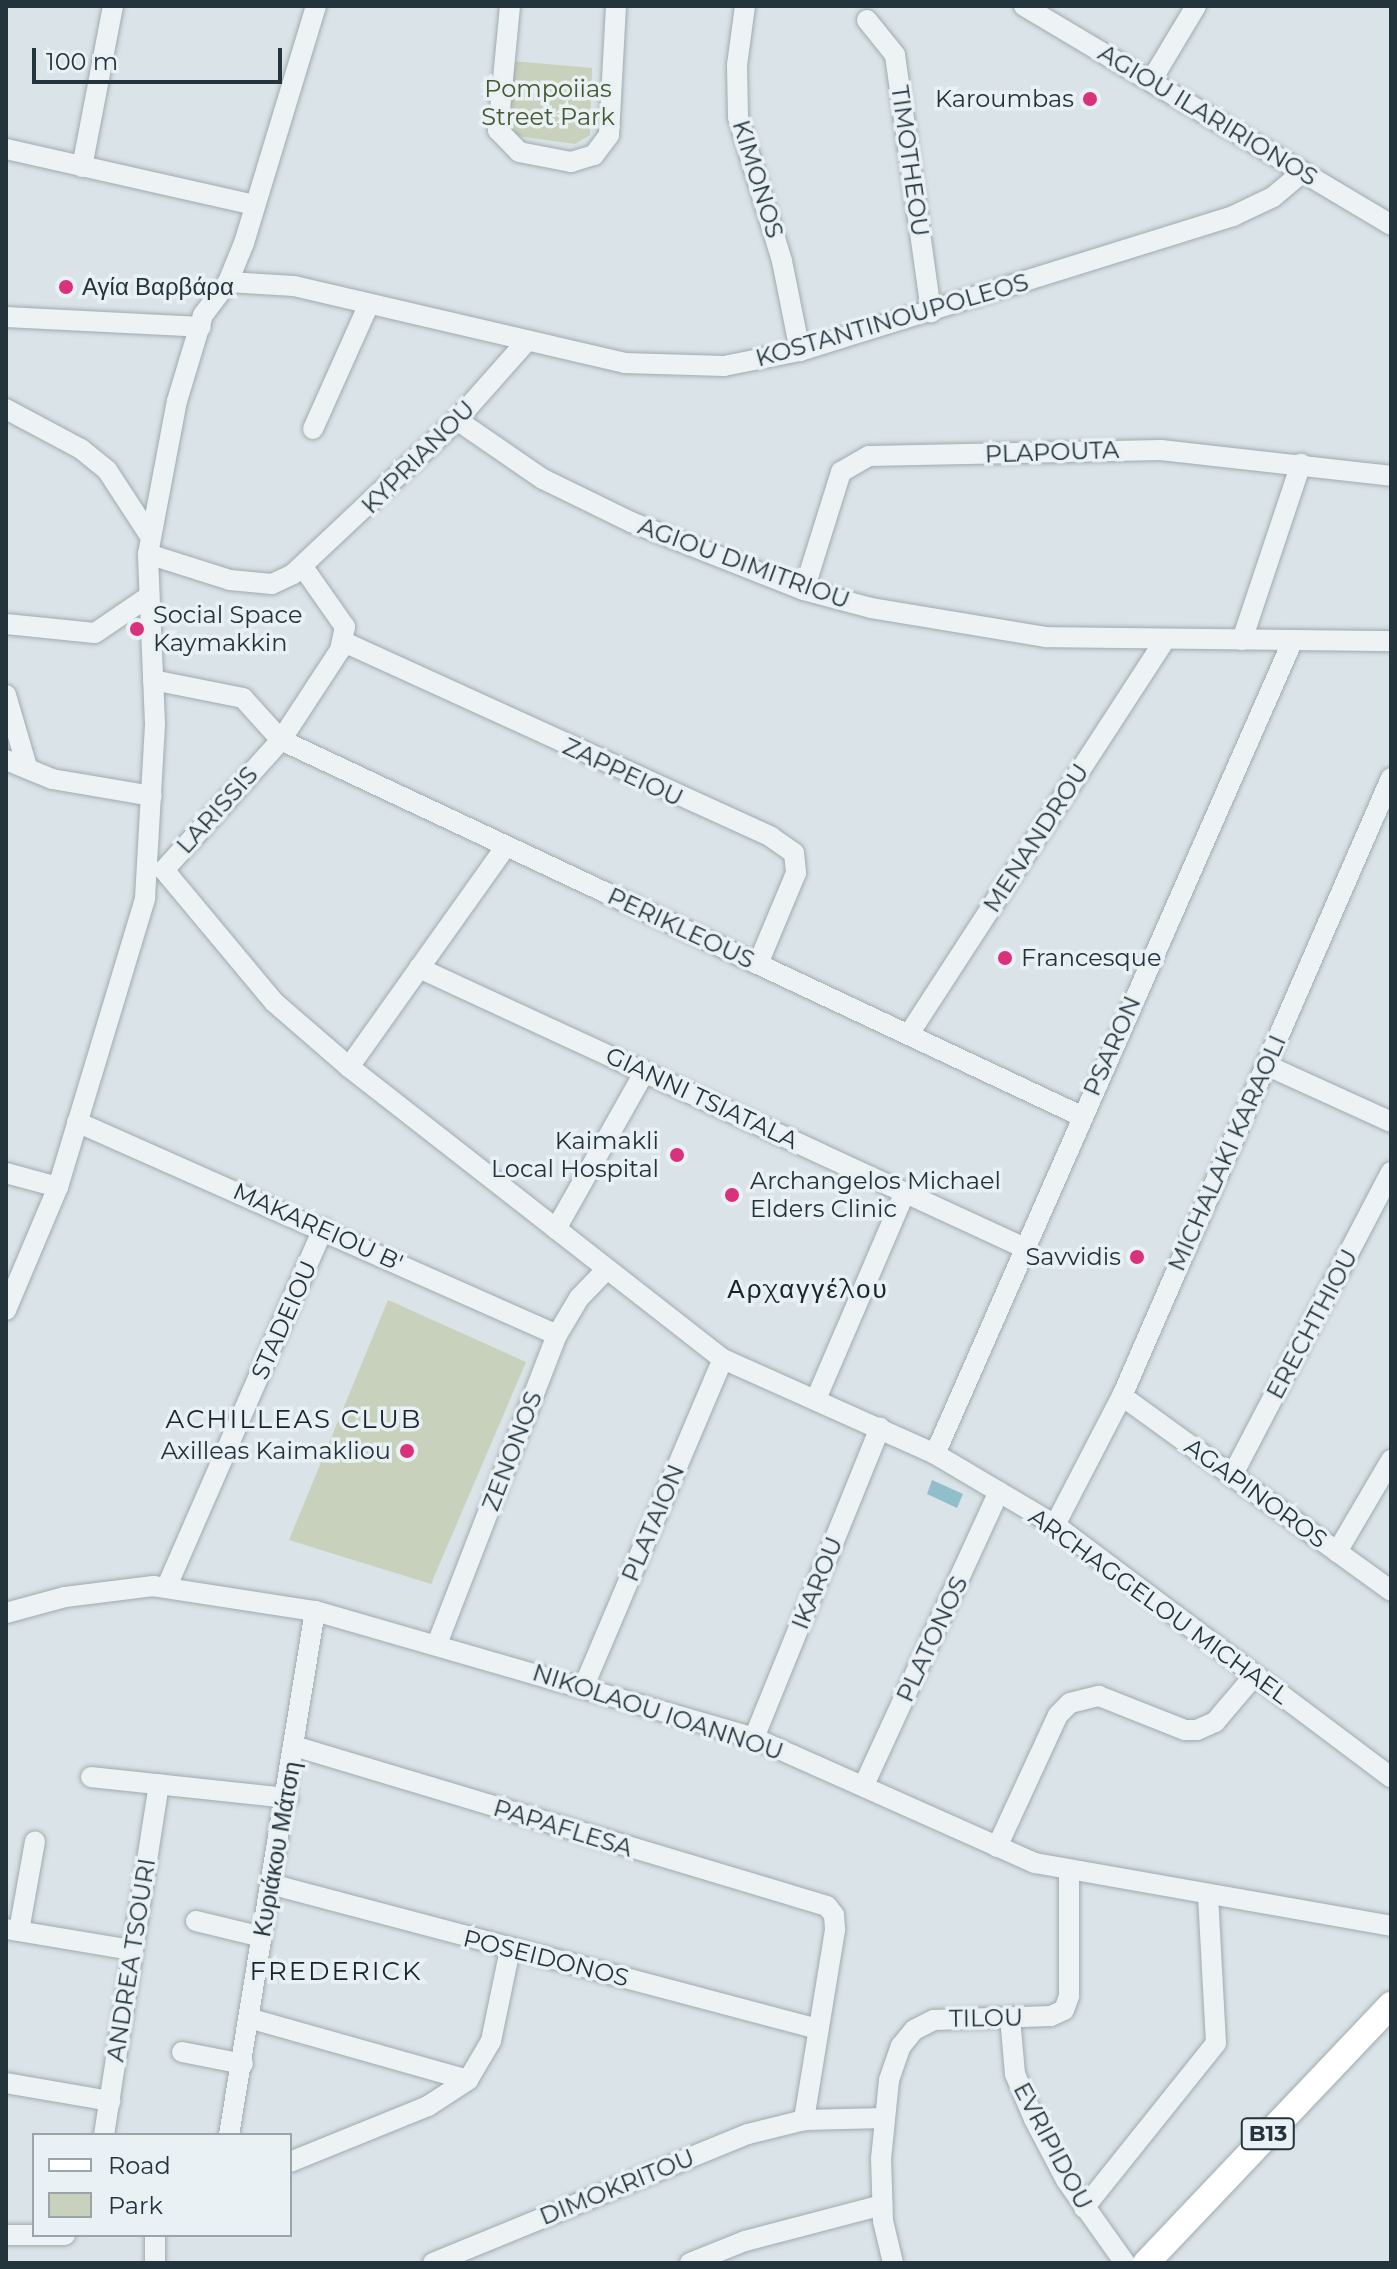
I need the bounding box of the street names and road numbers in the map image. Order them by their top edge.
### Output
street label: AGIOU ILARIRIONOS [1093,38,1323,192]
street label: TIMOTHEOU [885,84,935,238]
street label: KIMONOS [726,117,790,241]
street label: KOSTANTINOUPOLEOS [752,267,1032,373]
street label: KYPRIANOU [355,394,481,520]
street label: PLAPOUTA [984,435,1120,469]
street label: AGIOU DIMITRIOU [634,511,854,615]
street label: ZAPPEIOU [558,732,688,812]
street label: MENANDROU [977,758,1095,918]
street label: LARISSIS [170,760,264,860]
street label: PERIKLEOUS [603,881,759,975]
street label: PSARON [1077,992,1147,1100]
street label: MICHALAKI KARAOLI [1162,1031,1292,1275]
street label: GIANNI TSIATALA [601,1041,803,1155]
street label: MAKAREIOU B' [229,1177,407,1277]
street label: ERECHTHIOU [1260,1244,1364,1404]
street label: STADEIOU [245,1256,323,1384]
street label: ZENONOS [476,1387,548,1515]
street label: AGAPINOROS [1179,1432,1333,1554]
street label: PLATAION [615,1460,691,1586]
street label: ARCHAGGELOU MICHAEL [1023,1502,1295,1710]
street label: IKAROU [785,1532,849,1634]
street label: PLATONOS [890,1571,974,1707]
street label: NIKOLAOU IOANNOU [529,1658,787,1766]
street label: Κυριάκου Μάτση [247,1759,307,1939]
street label: PAPAFLESA [490,1793,636,1863]
street label: ANDREA TSOURI [101,1856,161,2064]
street label: POSEIDONOS [460,1923,632,1993]
street label: TILOU [949,2003,1023,2033]
street label: EVRIPIDOU [1007,2077,1099,2215]
road number: B13 [1240,2116,1296,2152]
street label: DIMOKRITOU [535,2143,699,2231]

